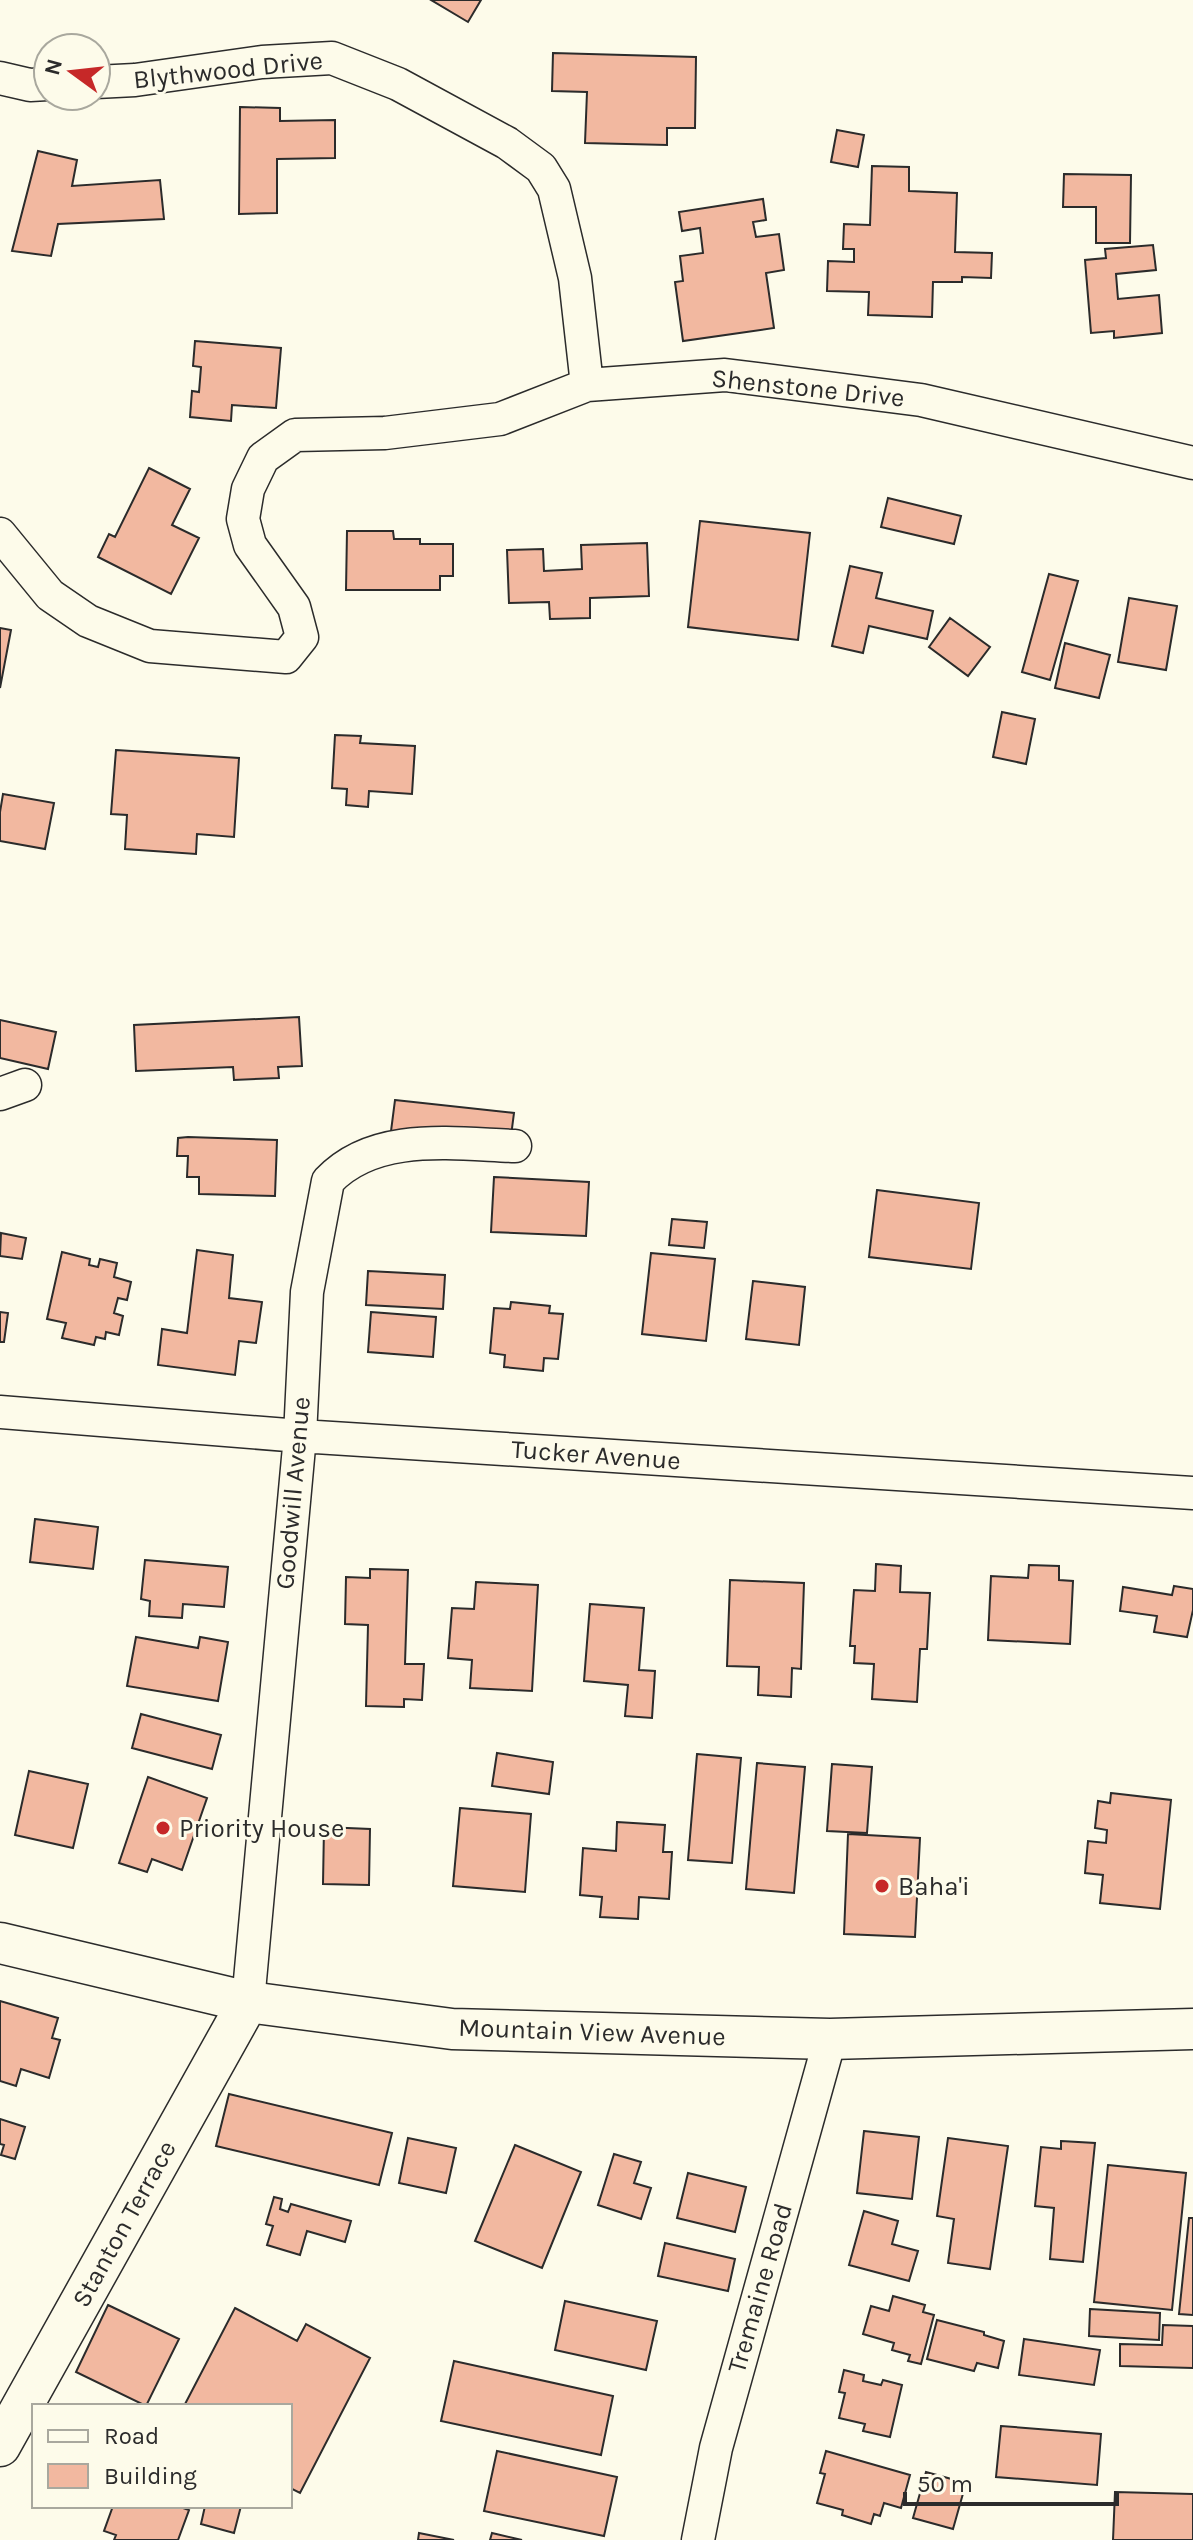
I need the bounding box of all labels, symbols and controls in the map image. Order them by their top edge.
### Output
north arrow [32,32,112,112]
street label: Blythwood Drive [132,45,324,95]
text: N [39,56,68,78]
street label: Shenstone Drive [710,362,906,414]
street label: Goodwill Avenue [269,1395,317,1591]
street label: Tucker Avenue [510,1434,682,1476]
place label: Priority House [179,1813,344,1844]
marker: Priority House [154,1819,172,1837]
place label: Baha'i [898,1871,970,1902]
marker: Baha'i [873,1877,891,1895]
street label: Mountain View Avenue [458,2012,726,2052]
street label: Stanton Terrace [65,2135,183,2313]
street label: Tremaine Road [721,2199,799,2377]
legend [32,2404,292,2508]
text: Road [104,2422,159,2450]
scale bar [905,2456,1117,2506]
text: Building [104,2462,197,2490]
text: 50 m [917,2470,973,2498]

